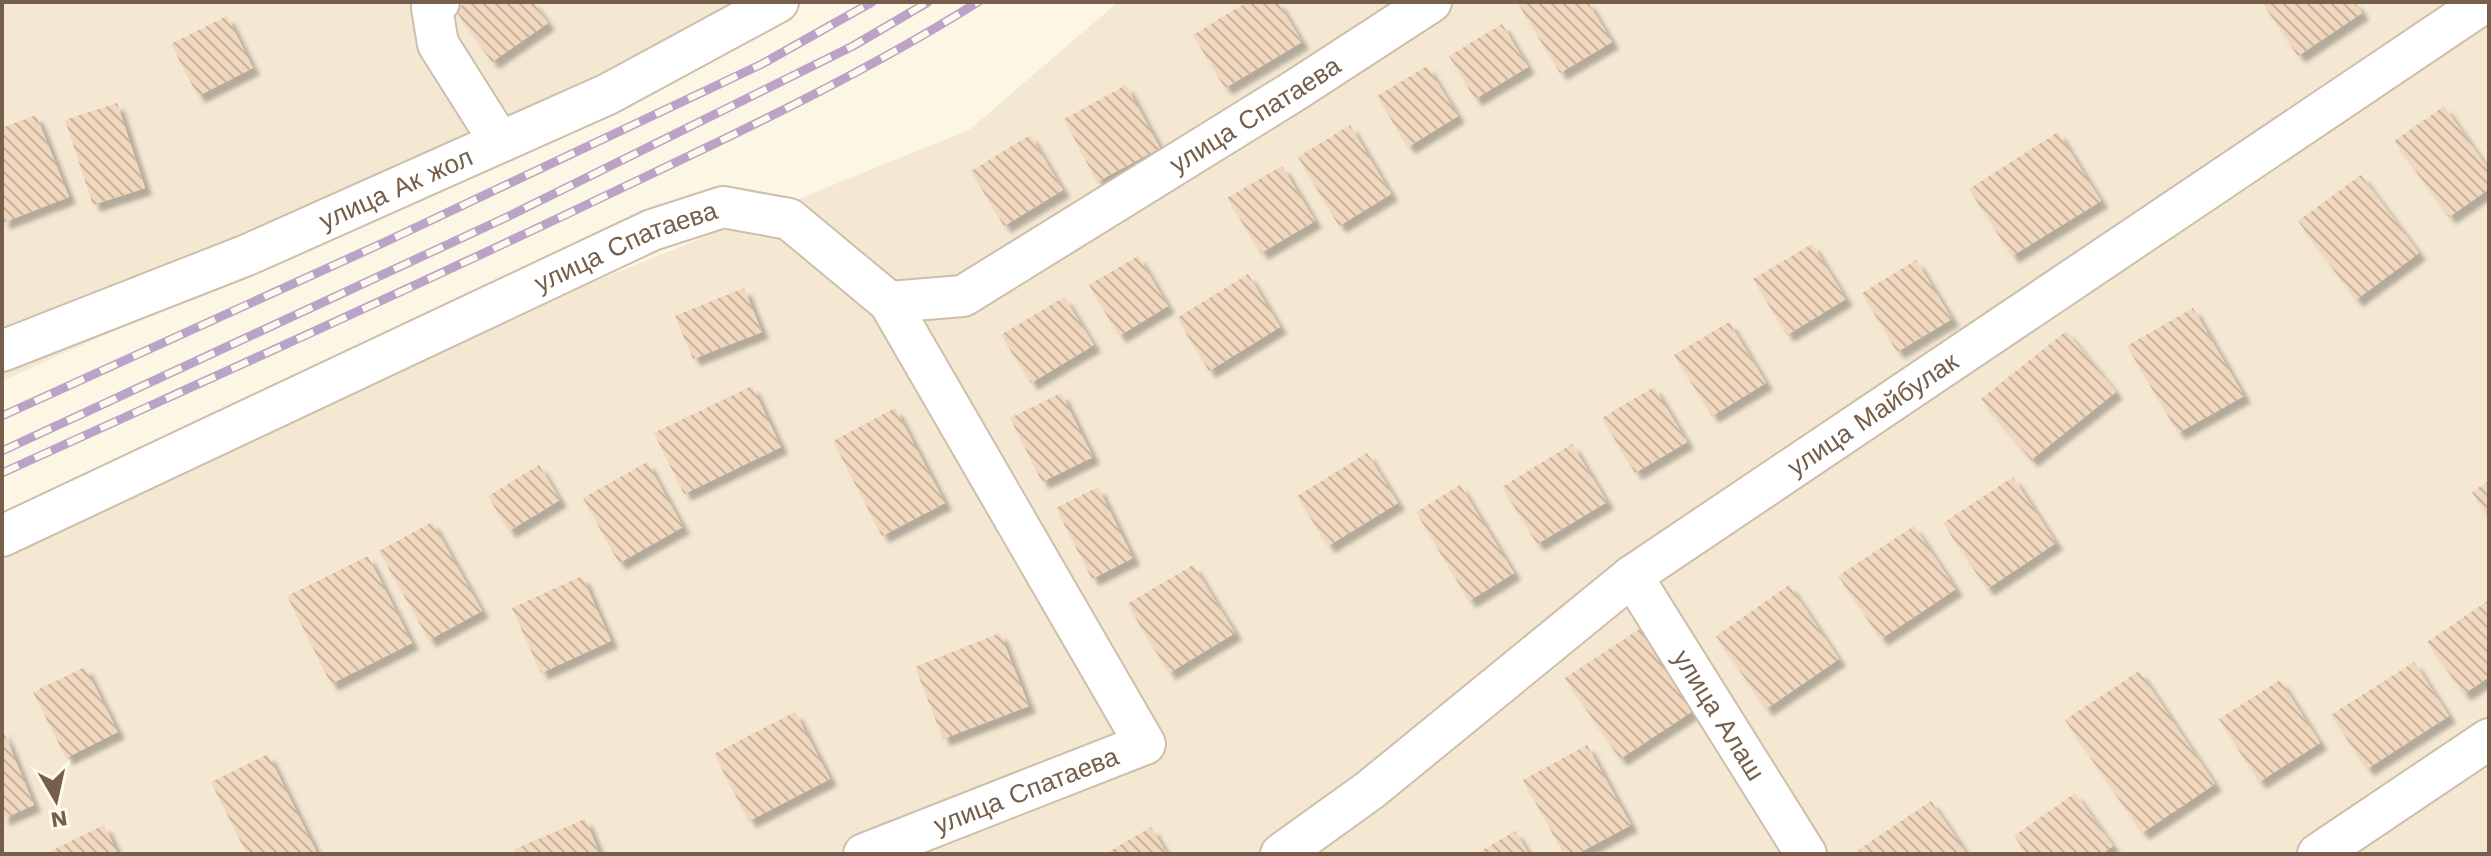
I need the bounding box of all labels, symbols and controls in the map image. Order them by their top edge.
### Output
street label: улица Спатаева [1164,50,1346,179]
street label: улица Ак жол [315,141,477,236]
street label: улица Спатаева [530,195,721,298]
street label: улица Майбулак [1782,346,1964,482]
street label: улица Алаш [1667,644,1771,786]
street label: улица Спатаева [929,741,1123,840]
north arrow [16,760,96,840]
text: N [49,806,69,833]

